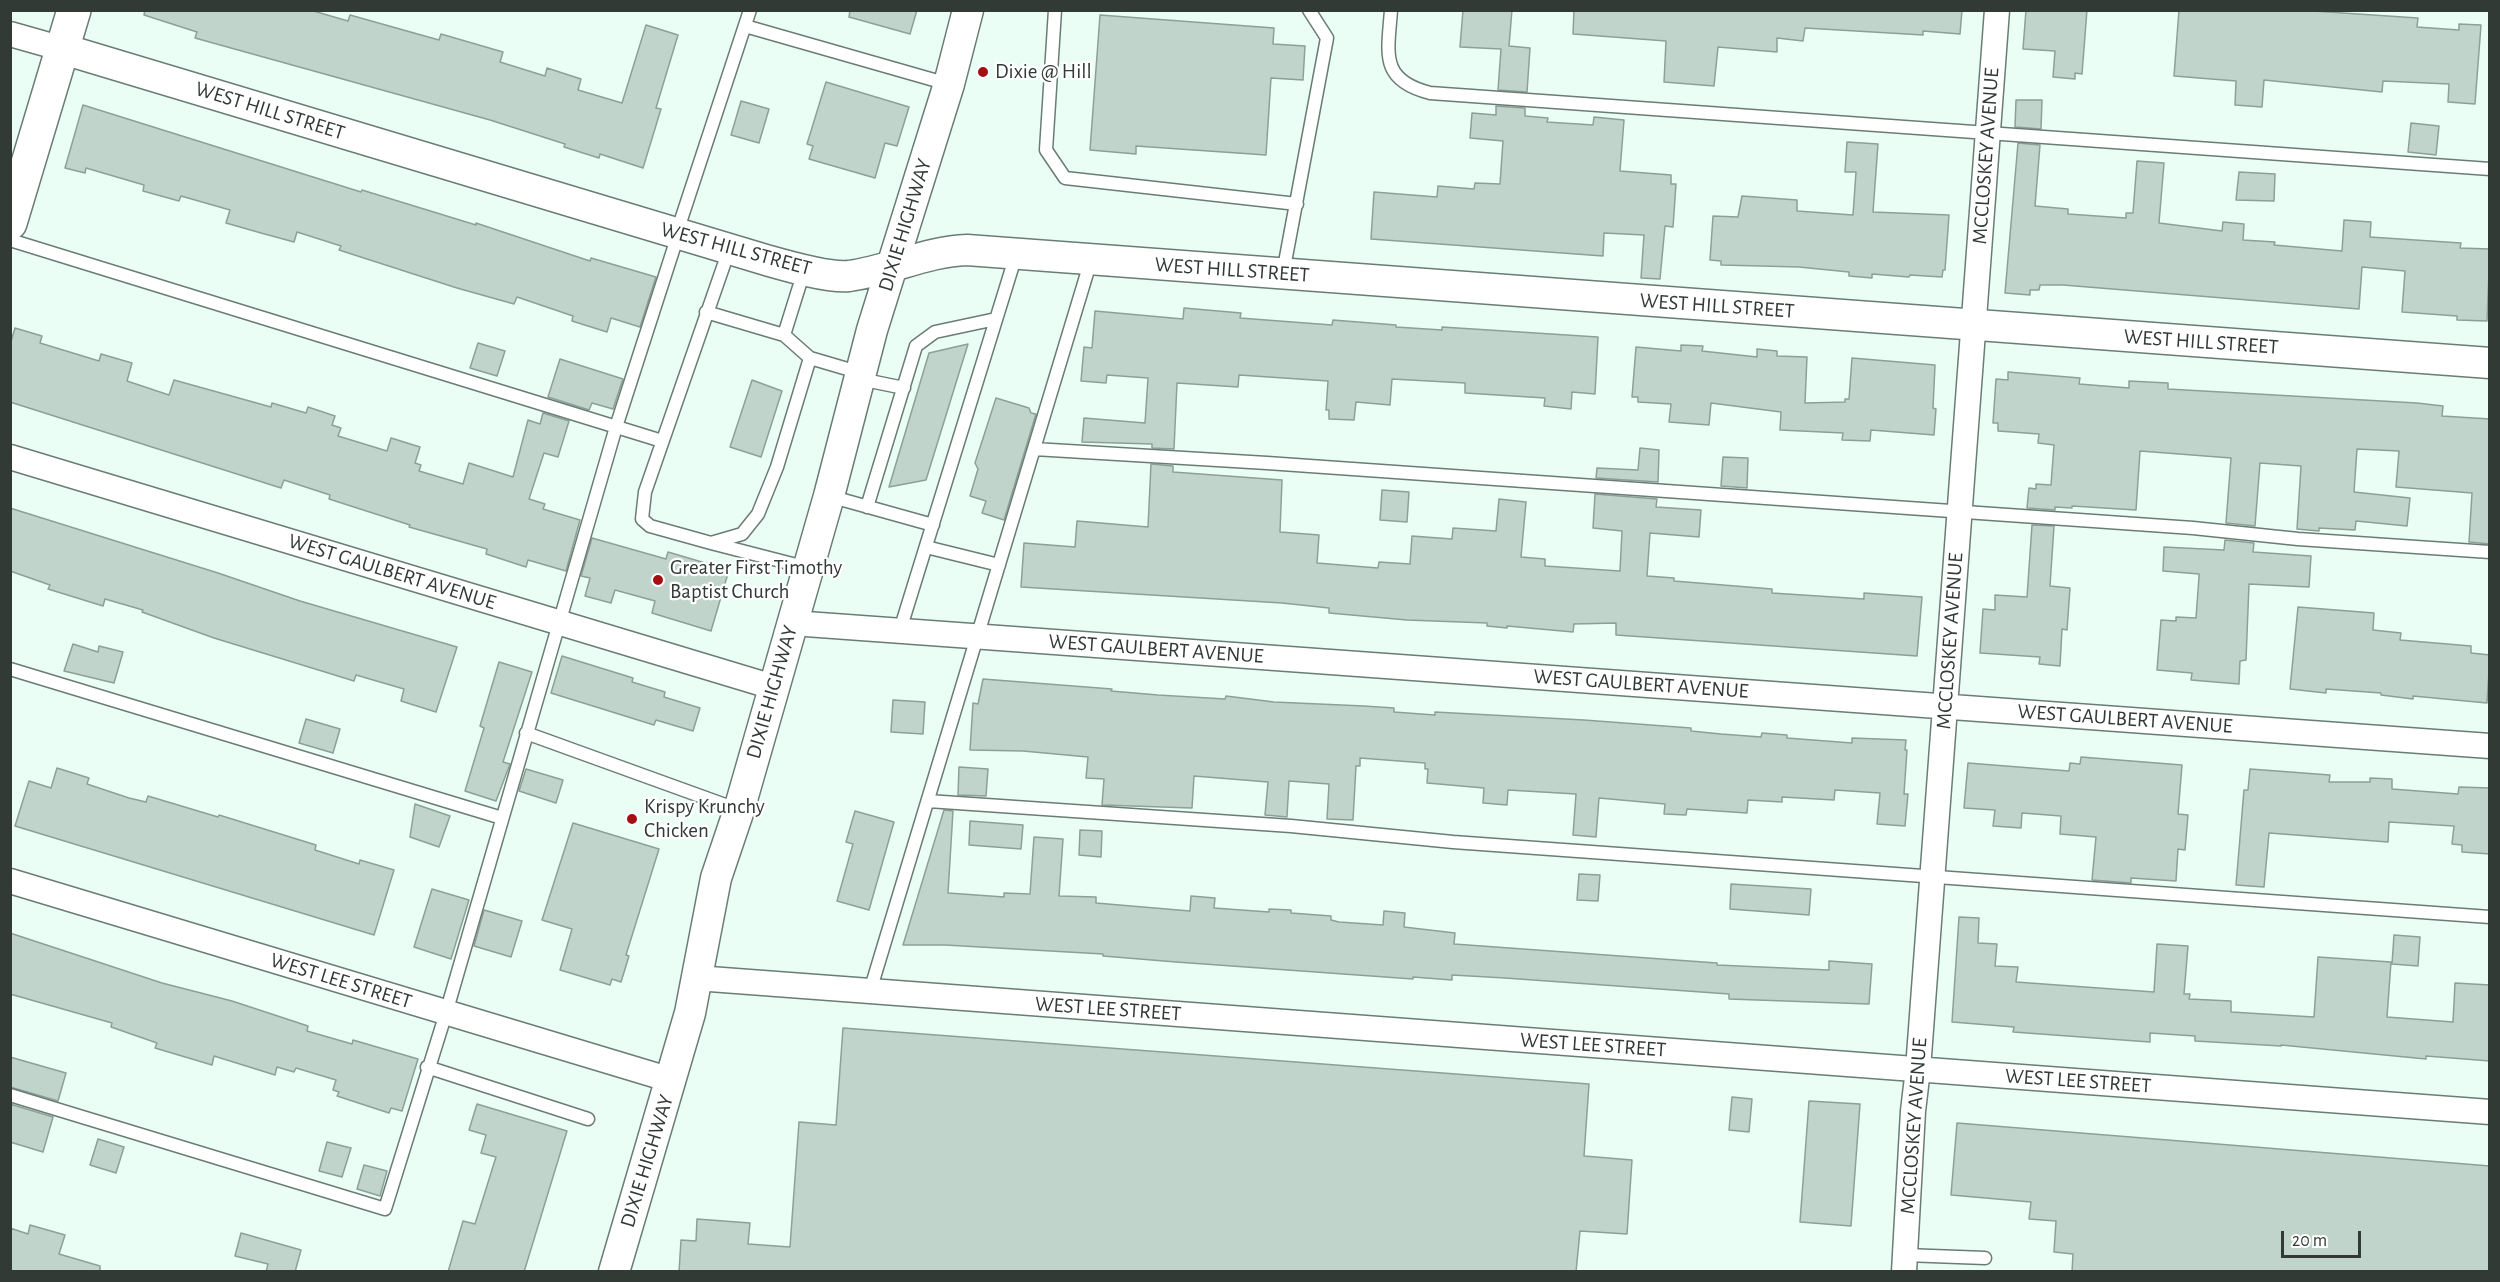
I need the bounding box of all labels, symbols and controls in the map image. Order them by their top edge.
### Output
place label: Dixie @ Hill [995,59,1092,85]
marker: Dixie @ Hill [976,65,990,79]
street label: MCCLOSKEY AVENUE [1967,67,2005,245]
street label: WEST HILL STREET [192,76,348,146]
street label: DIXIE HIGHWAY [873,156,937,294]
street label: WEST HILL STREET [658,217,814,281]
street label: WEST HILL STREET [1154,252,1310,288]
street label: WEST HILL STREET [1639,288,1795,324]
street label: WEST HILL STREET [2123,324,2279,360]
street label: WEST GAULBERT AVENUE [285,528,499,616]
street label: MCCLOSKEY AVENUE [1931,552,1969,730]
place label: Greater First Timothy Baptist Church [670,555,842,605]
marker: Greater First Timothy Baptist Church [651,573,665,587]
street label: DIXIE HIGHWAY [741,622,803,762]
street label: WEST GAULBERT AVENUE [1047,629,1265,669]
street label: WEST GAULBERT AVENUE [1532,664,1750,704]
street label: WEST GAULBERT AVENUE [2016,699,2234,739]
place label: Krispy Krunchy Chicken [644,794,765,844]
marker: Krispy Krunchy Chicken [625,812,639,826]
street label: WEST LEE STREET [267,948,415,1014]
street label: WEST LEE STREET [1034,991,1182,1027]
street label: WEST LEE STREET [1519,1027,1667,1063]
street label: MCCLOSKEY AVENUE [1895,1037,1933,1215]
street label: WEST LEE STREET [2004,1063,2152,1099]
street label: DIXIE HIGHWAY [615,1092,679,1230]
scale bar [2284,1219,2364,1257]
text: 20 m [2292,1232,2327,1250]

